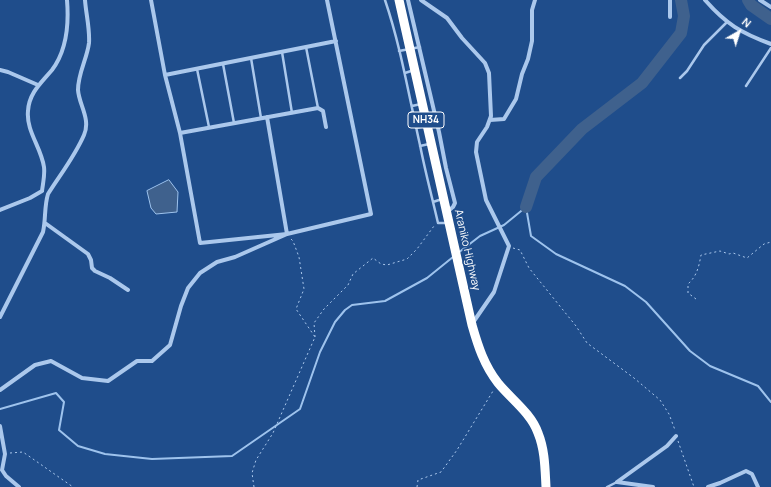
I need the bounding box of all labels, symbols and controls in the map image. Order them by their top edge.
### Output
north arrow [719,12,759,52]
text: N [739,14,755,31]
road number: NH34 [408,112,444,128]
street label: Araniko Highway [451,208,483,292]

